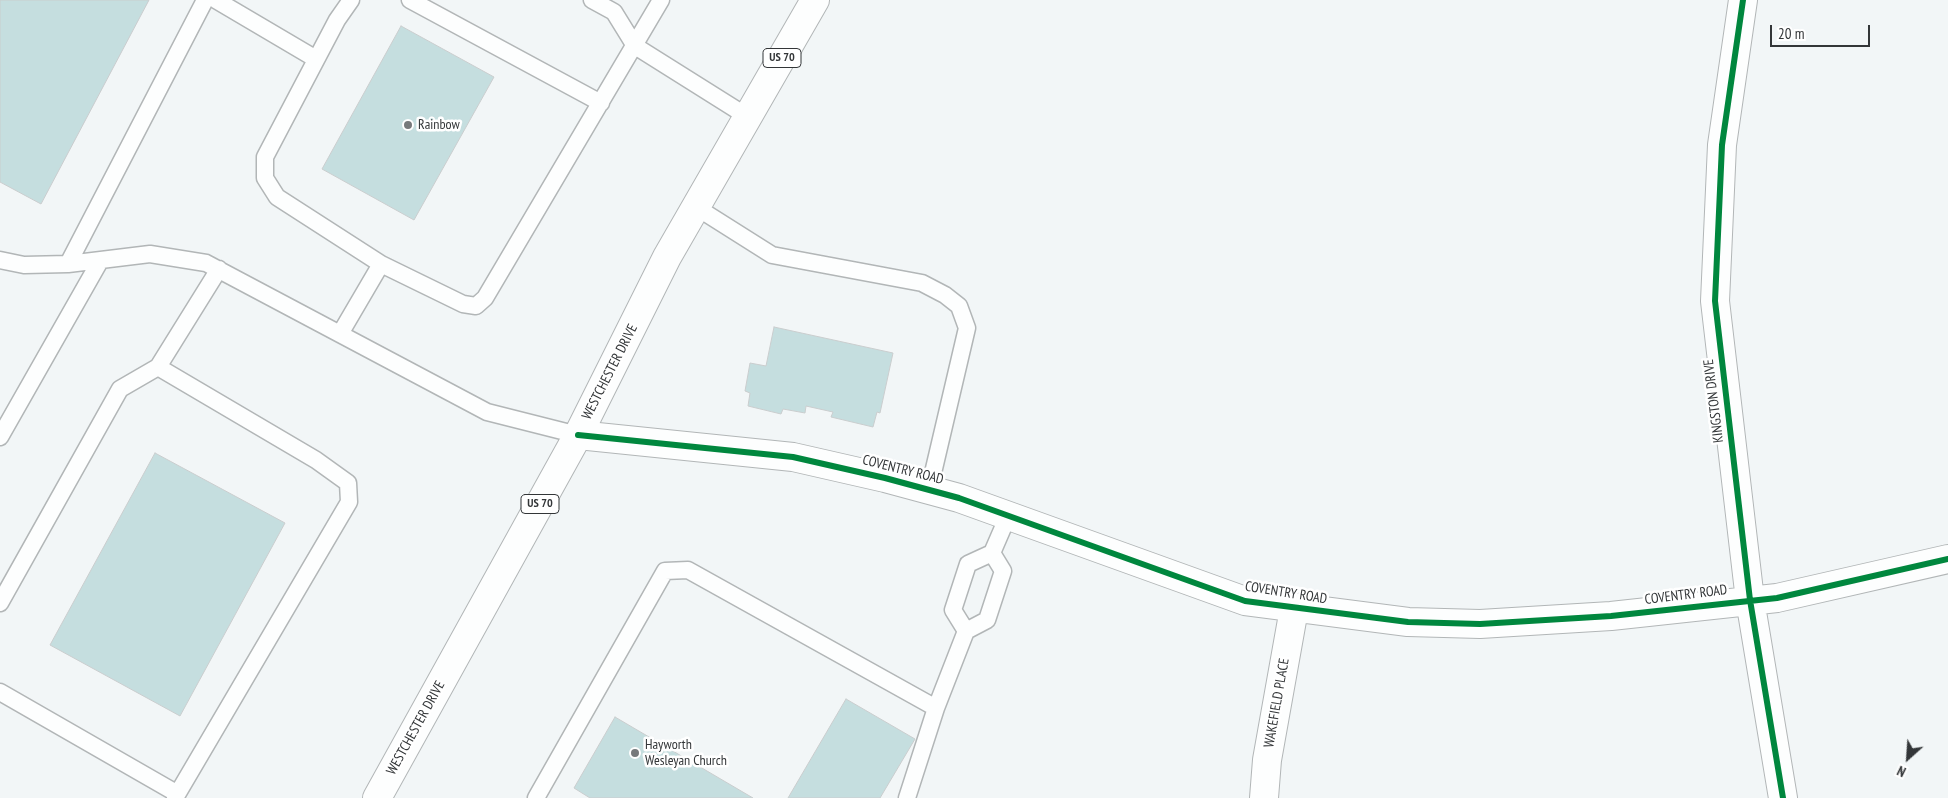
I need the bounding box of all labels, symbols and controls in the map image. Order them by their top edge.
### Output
scale bar [1773,15,1873,47]
text: 20 m [1778,24,1804,43]
road number: US 70 [763,48,801,68]
place label: Rainbow [418,117,460,133]
marker: Rainbow [402,119,414,131]
street label: WESTCHESTER DRIVE [579,321,641,423]
street label: KINGSTON DRIVE [1701,358,1727,444]
street label: COVENTRY ROAD [861,452,945,488]
road number: US 70 [521,494,559,514]
street label: COVENTRY ROAD [1244,578,1328,608]
street label: COVENTRY ROAD [1644,582,1728,608]
street label: WAKEFIELD PLACE [1261,657,1293,749]
street label: WESTCHESTER DRIVE [383,678,449,778]
north arrow [1883,733,1933,783]
place label: Hayworth Wesleyan Church [645,737,727,770]
marker: Hayworth Wesleyan Church [629,747,641,759]
text: N [1894,762,1909,781]

